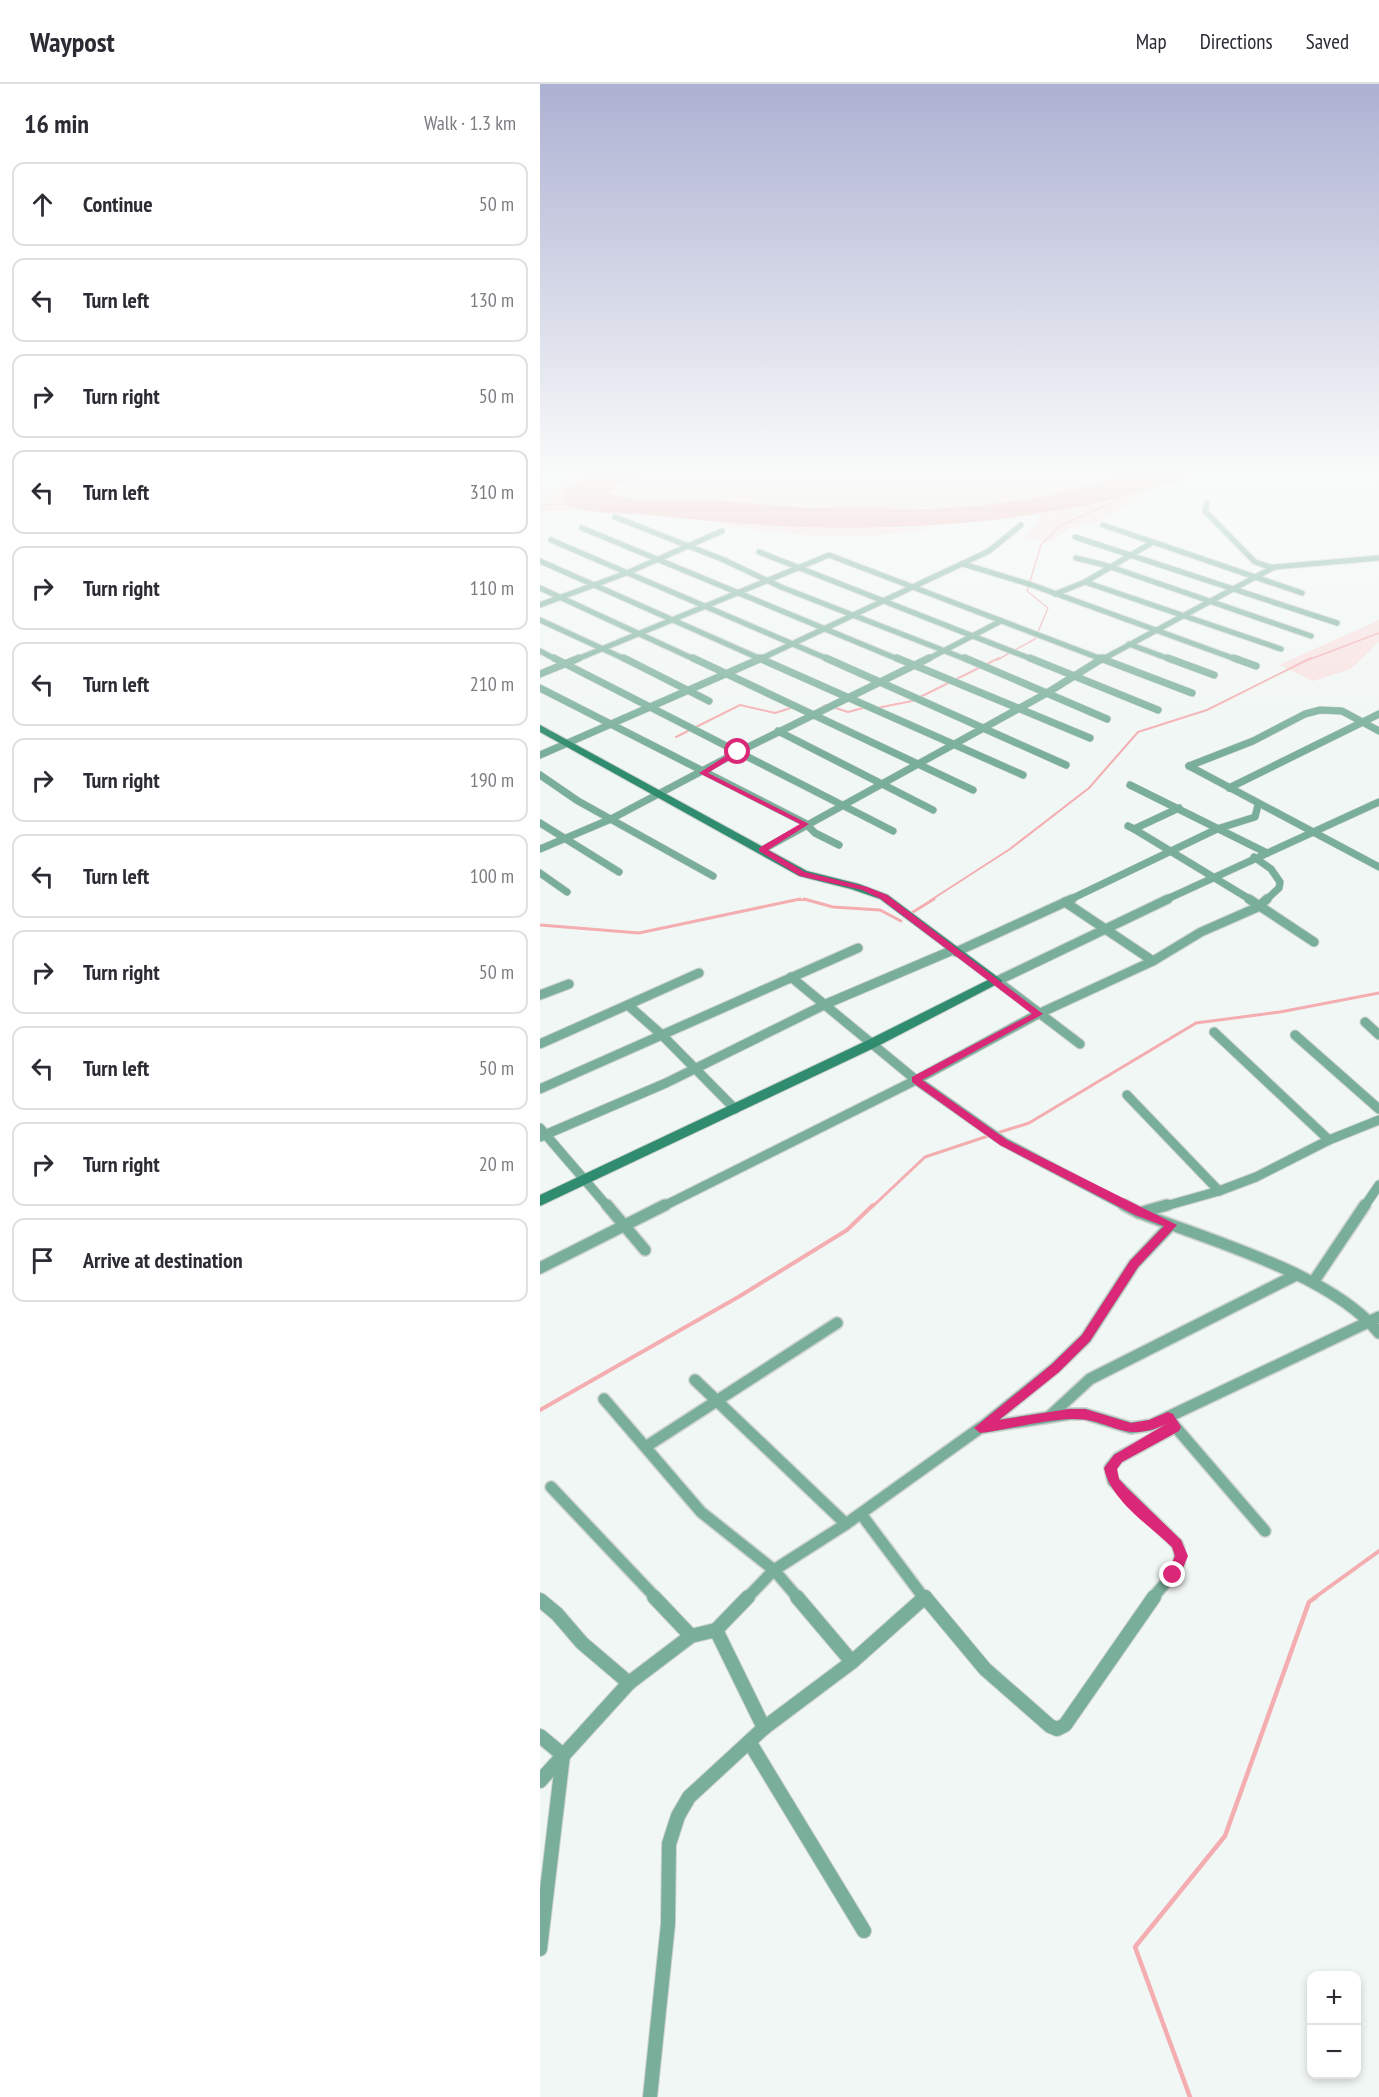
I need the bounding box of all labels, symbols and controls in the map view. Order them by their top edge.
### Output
text: Waypost [30,23,115,60]
text: Map [1136,28,1167,55]
text: Directions [1200,28,1273,55]
text: Saved [1306,28,1349,55]
text: 16 min [24,107,89,140]
text: Walk · 1.3 km [424,110,516,136]
icon: ahead [26,188,59,221]
text: Continue [83,190,153,218]
text: 50 m [479,191,514,217]
icon: left [26,284,59,317]
text: Turn left [83,286,149,314]
text: 130 m [470,287,514,313]
icon: right [26,380,59,413]
text: Turn right [83,382,160,410]
text: 50 m [479,383,514,409]
icon: left [26,476,59,509]
text: Turn left [83,478,149,506]
text: 310 m [470,479,514,505]
icon: right [26,572,59,605]
text: Turn right [83,574,160,602]
text: 110 m [470,575,514,601]
icon: left [26,668,59,701]
text: Turn left [83,670,149,698]
text: 210 m [470,671,514,697]
route start [724,738,750,764]
icon: right [26,764,59,797]
text: Turn right [83,766,160,794]
text: 190 m [470,767,514,793]
icon: left [26,860,59,893]
text: Turn left [83,862,149,890]
text: 100 m [470,863,514,889]
icon: right [26,956,59,989]
text: Turn right [83,958,160,986]
text: 50 m [479,959,514,985]
icon: left [26,1052,59,1085]
text: Turn left [83,1054,149,1082]
text: 50 m [479,1055,514,1081]
icon: right [26,1148,59,1181]
text: Turn right [83,1150,160,1178]
text: 20 m [479,1151,514,1177]
icon: arrive [26,1244,59,1277]
text: Arrive at destination [83,1246,243,1274]
route end [1159,1561,1185,1587]
map controls [1307,1971,1361,2079]
button: + [1307,1971,1361,2025]
button: − [1307,2025,1361,2079]

